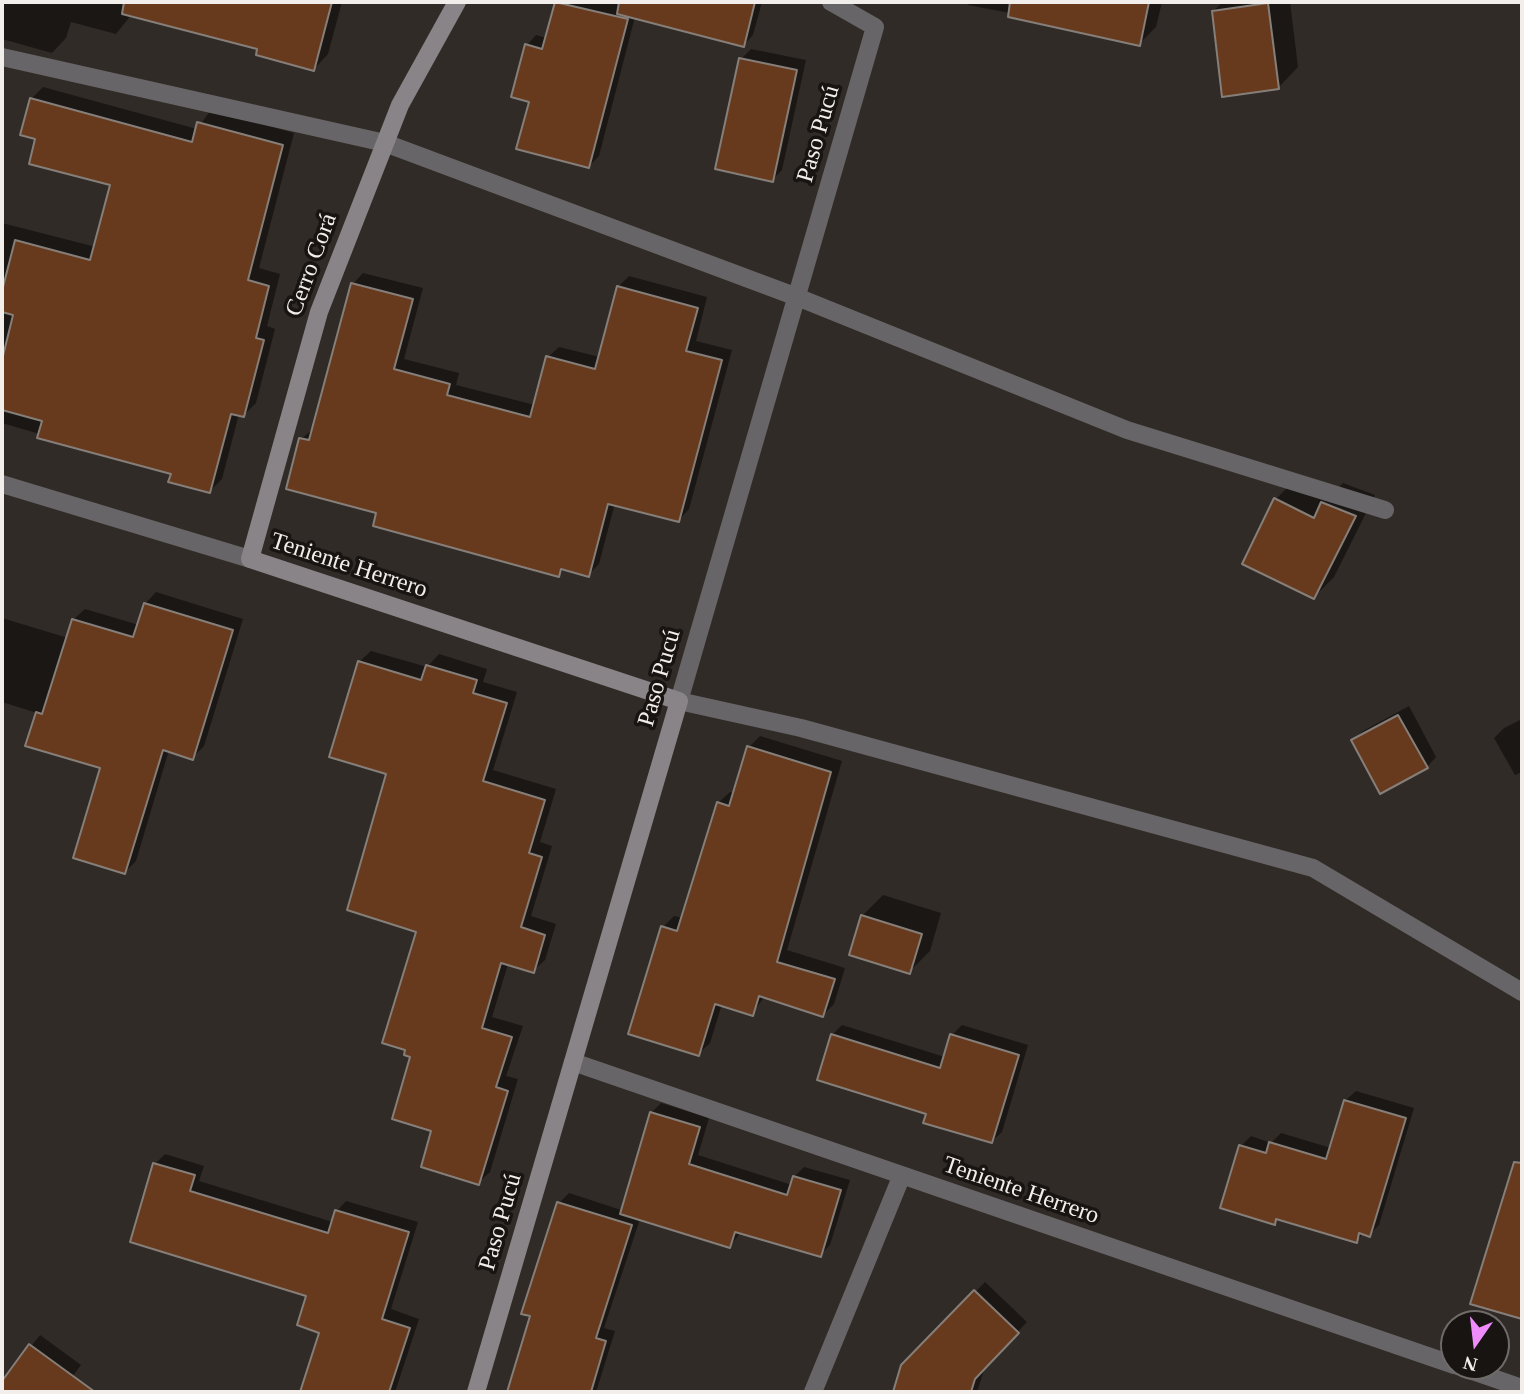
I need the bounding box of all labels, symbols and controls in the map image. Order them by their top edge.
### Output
street label: Paso Pucú [791,82,847,186]
street label: Cerro Corá [280,210,344,320]
street label: Teniente Herrero [267,527,431,605]
street label: Paso Pucú [632,626,688,730]
street label: Teniente Herrero [939,1151,1103,1231]
street label: Paso Pucú [473,1170,529,1274]
north arrow [1440,1310,1510,1380]
text: N [1461,1352,1479,1376]

